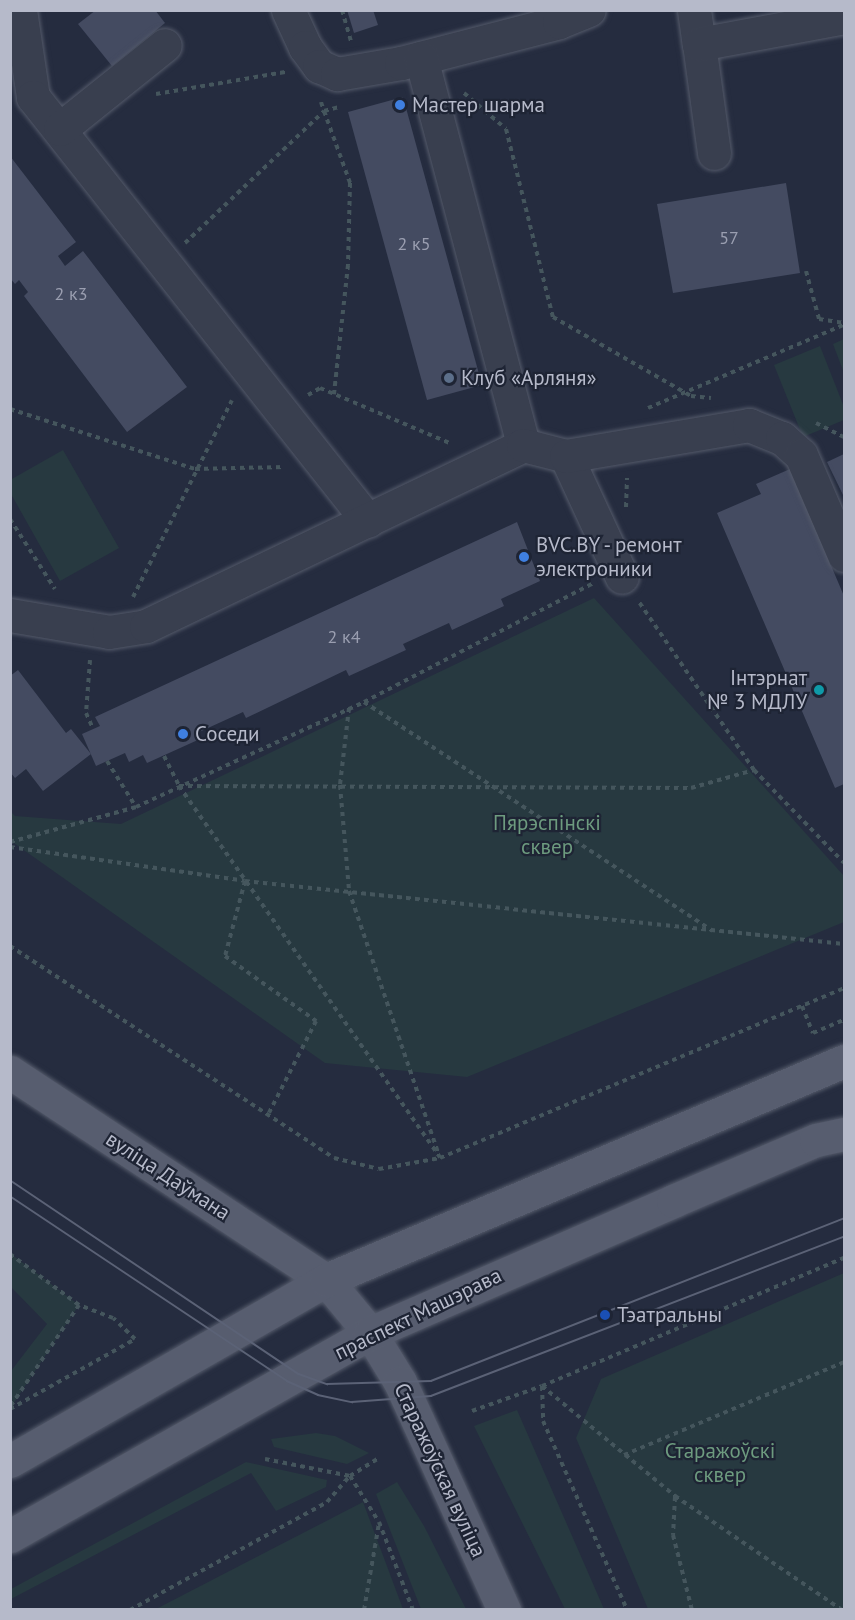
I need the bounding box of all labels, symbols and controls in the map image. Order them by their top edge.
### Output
place label: Мастер шарма [412,92,545,118]
marker: Мастер шарма [393,98,407,112]
house number: 57 [719,227,739,249]
house number: 2 к5 [397,233,431,255]
house number: 2 к3 [54,283,88,305]
place label: Клуб «Арляня» [461,365,596,391]
marker: Клуб «Арляня» [442,371,456,385]
place label: BVC.BY - ремонт электроники [536,532,685,582]
marker: BVC.BY - ремонт электроники [517,550,531,564]
house number: 2 к4 [327,626,361,648]
place label: Інтэрнат № 3 МДЛУ [707,665,807,715]
marker: Інтэрнат № 3 МДЛУ [812,683,826,697]
place label: Соседи [195,721,260,747]
marker: Соседи [176,727,190,741]
park label: Пярэспінскі сквер [493,810,601,860]
street label: вуліца Даўмана [101,1126,235,1226]
street label: праспект Машэрава [330,1262,506,1366]
place label: Тэатральны [617,1302,722,1328]
marker: Тэатральны [598,1308,612,1322]
street label: Старажоўская вуліца [389,1379,491,1561]
park label: Старажоўскі сквер [665,1438,775,1488]

